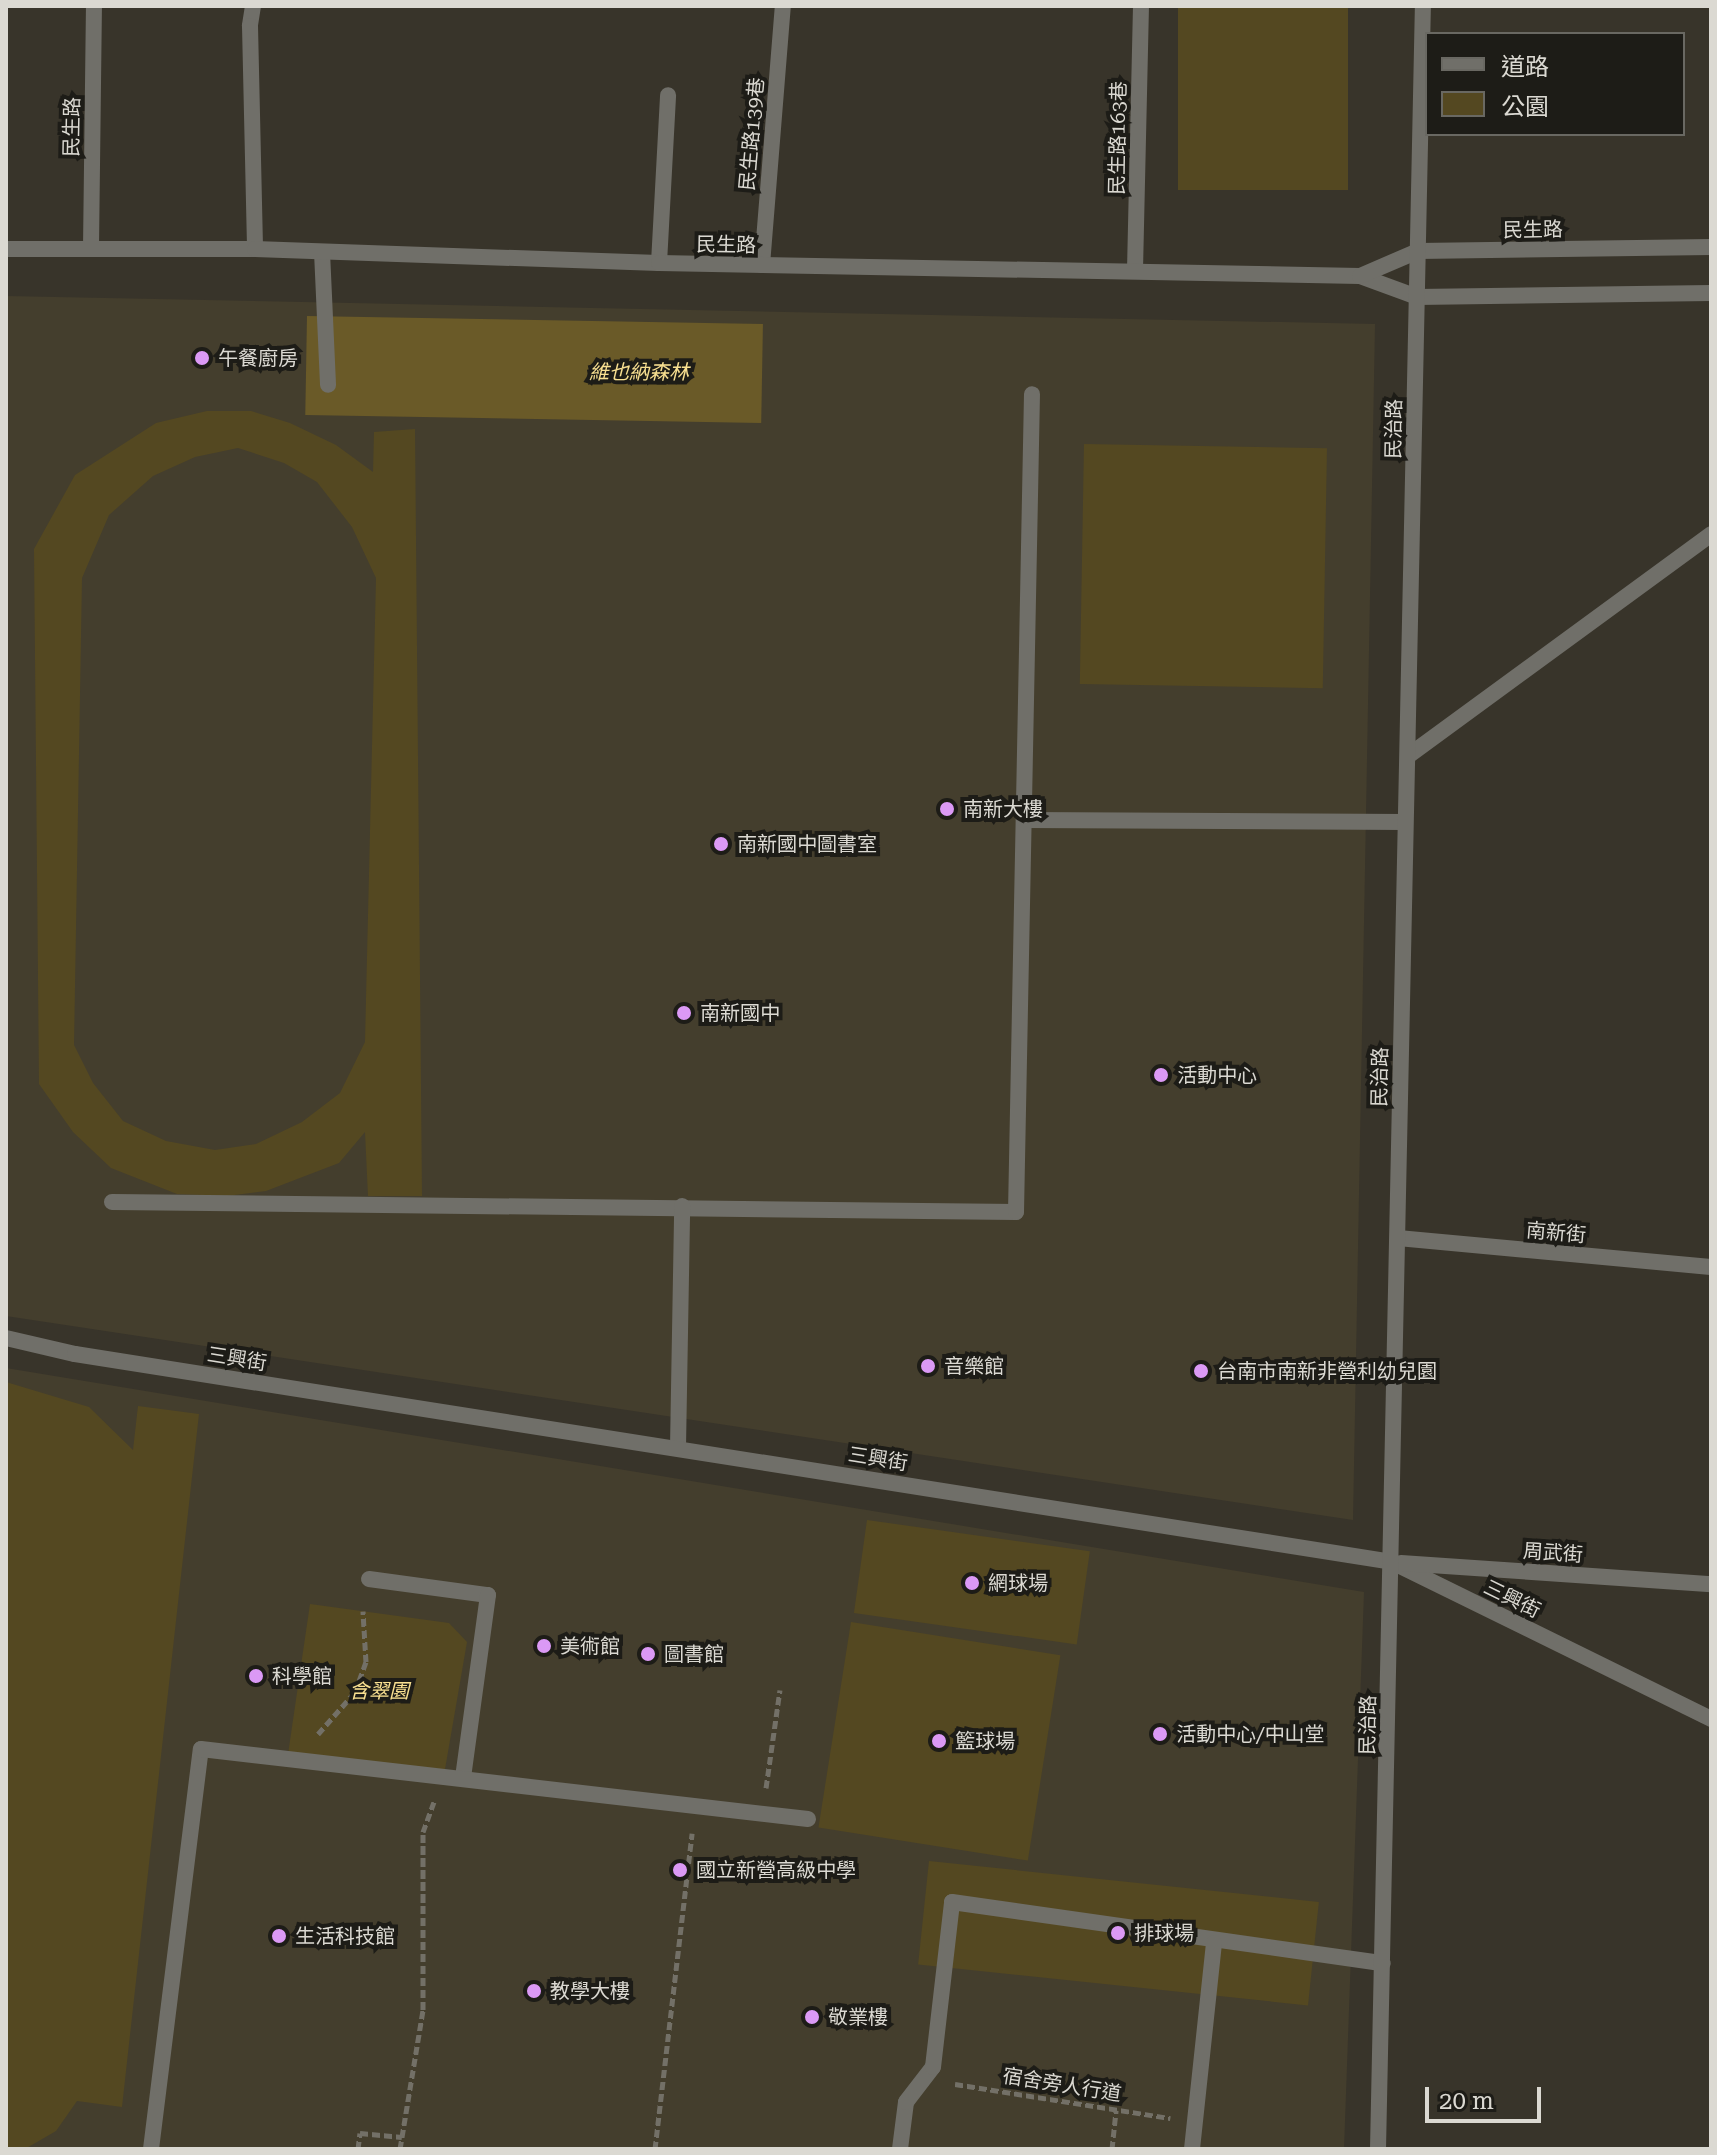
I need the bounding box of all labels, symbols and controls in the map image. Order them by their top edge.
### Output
legend [1425,32,1685,136]
text: 道路 [1501,53,1549,81]
street label: 民生路139巷 [735,76,769,192]
street label: 民生路163巷 [1105,81,1131,195]
text: 公園 [1501,93,1549,121]
street label: 民生路 [59,97,85,157]
street label: 民生路 [1503,217,1563,243]
street label: 民生路 [696,232,756,258]
place label: 午餐廚房 [218,346,298,370]
marker: 午餐廚房 [193,349,211,367]
park label: 維也納森林 [589,360,689,384]
street label: 民治路 [1381,399,1407,459]
place label: 南新大樓 [963,797,1043,821]
marker: 南新大樓 [938,800,956,818]
place label: 南新國中圖書室 [737,832,877,856]
marker: 南新國中圖書室 [712,835,730,853]
place label: 南新國中 [700,1001,780,1025]
marker: 南新國中 [675,1004,693,1022]
street label: 民治路 [1367,1047,1393,1107]
place label: 活動中心 [1177,1063,1257,1087]
marker: 活動中心 [1152,1066,1170,1084]
street label: 南新街 [1525,1218,1587,1248]
street label: 三興街 [205,1342,269,1376]
place label: 音樂館 [944,1354,1004,1378]
marker: 音樂館 [919,1357,937,1375]
place label: 台南市南新非營利幼兒園 [1217,1359,1437,1383]
marker: 台南市南新非營利幼兒園 [1192,1362,1210,1380]
street label: 三興街 [846,1442,910,1476]
street label: 周武街 [1522,1539,1584,1567]
place label: 網球場 [988,1571,1048,1595]
marker: 網球場 [963,1574,981,1592]
street label: 三興街 [1480,1575,1544,1623]
place label: 美術館 [560,1634,620,1658]
marker: 美術館 [535,1637,553,1655]
place label: 圖書館 [664,1642,724,1666]
marker: 圖書館 [639,1645,657,1663]
place label: 科學館 [272,1664,332,1688]
marker: 科學館 [247,1667,265,1685]
park label: 含翠園 [349,1679,409,1703]
street label: 民治路 [1355,1695,1381,1755]
place label: 活動中心/中山堂 [1176,1722,1324,1746]
marker: 活動中心/中山堂 [1151,1725,1169,1743]
place label: 籃球場 [955,1729,1015,1753]
marker: 籃球場 [930,1732,948,1750]
place label: 國立新營高級中學 [696,1858,856,1882]
marker: 國立新營高級中學 [671,1861,689,1879]
place label: 排球場 [1134,1921,1194,1945]
place label: 生活科技館 [295,1924,395,1948]
marker: 排球場 [1109,1924,1127,1942]
marker: 生活科技館 [270,1927,288,1945]
place label: 教學大樓 [550,1979,630,2003]
marker: 教學大樓 [525,1982,543,2000]
place label: 敬業樓 [828,2005,888,2029]
marker: 敬業樓 [803,2008,821,2026]
street label: 宿舍旁人行道 [1001,2064,1123,2106]
scale bar [1429,2071,1545,2121]
text: 20 m [1439,2087,1494,2115]

